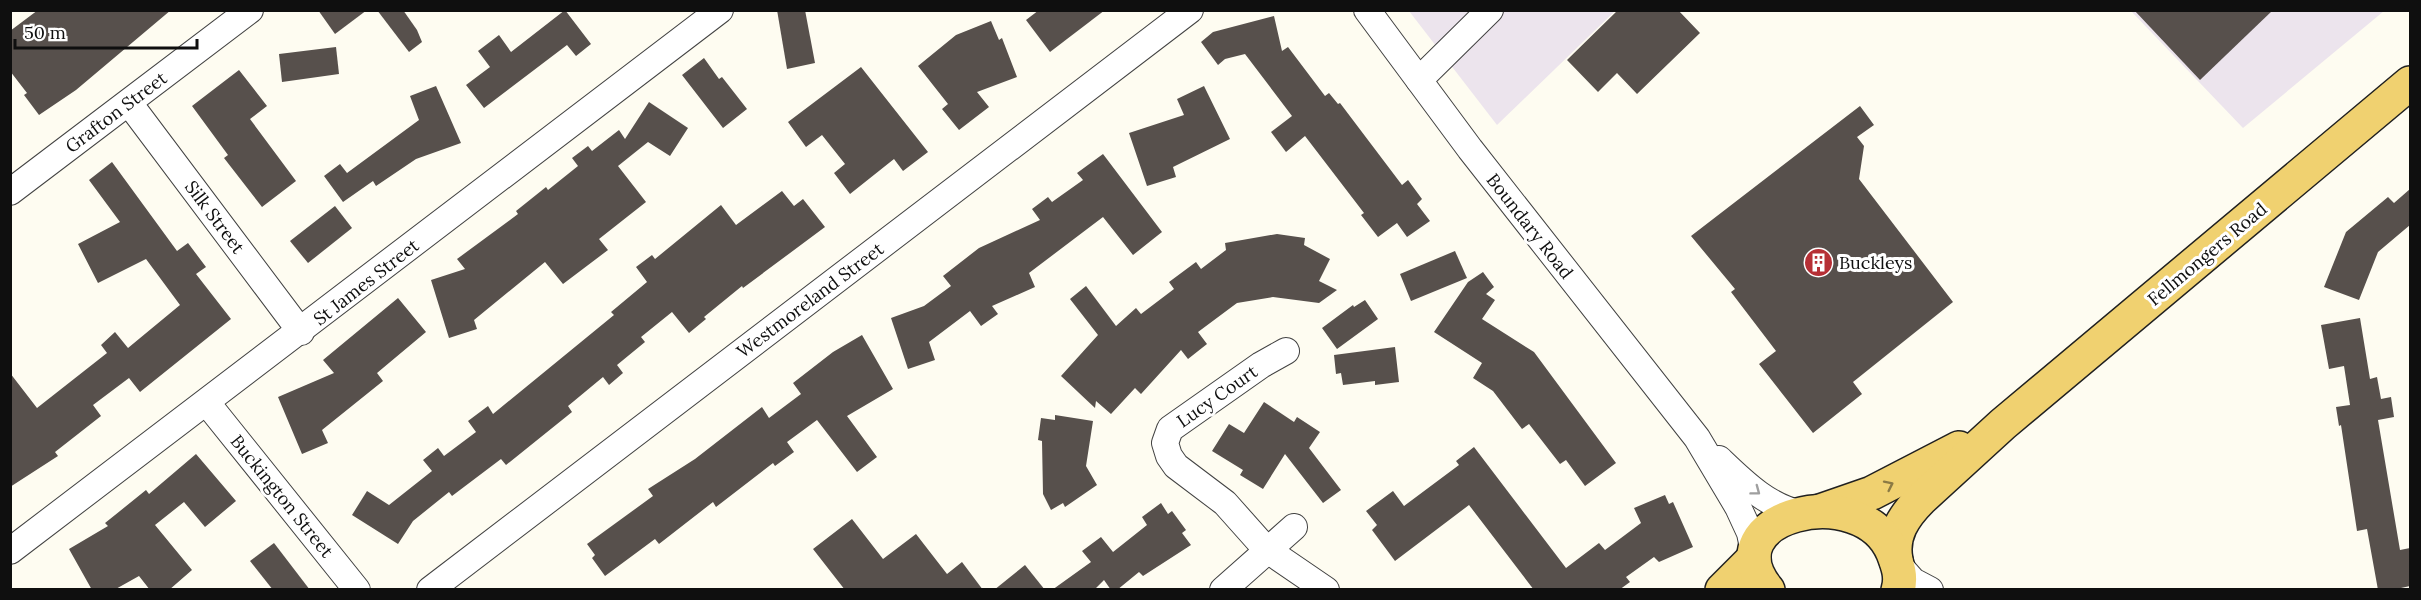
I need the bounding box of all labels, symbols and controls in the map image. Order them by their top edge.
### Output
scale bar [15,12,196,50]
text: 50 m [24,21,66,44]
street label: Grafton Street [61,66,171,158]
street label: Boundary Road [1482,169,1578,284]
street label: Silk Street [180,176,250,258]
street label: Fellmongers Road [2143,197,2272,311]
street label: St James Street [309,234,423,330]
street label: Westmoreland Street [732,237,888,363]
building icon: Buckleys [1802,246,1834,278]
place label: Buckleys [1839,251,1912,274]
street label: Lucy Court [1172,360,1262,432]
street label: Buckington Street [225,430,339,562]
one-way arrow [1883,480,1894,492]
one-way arrow [1750,484,1761,495]

